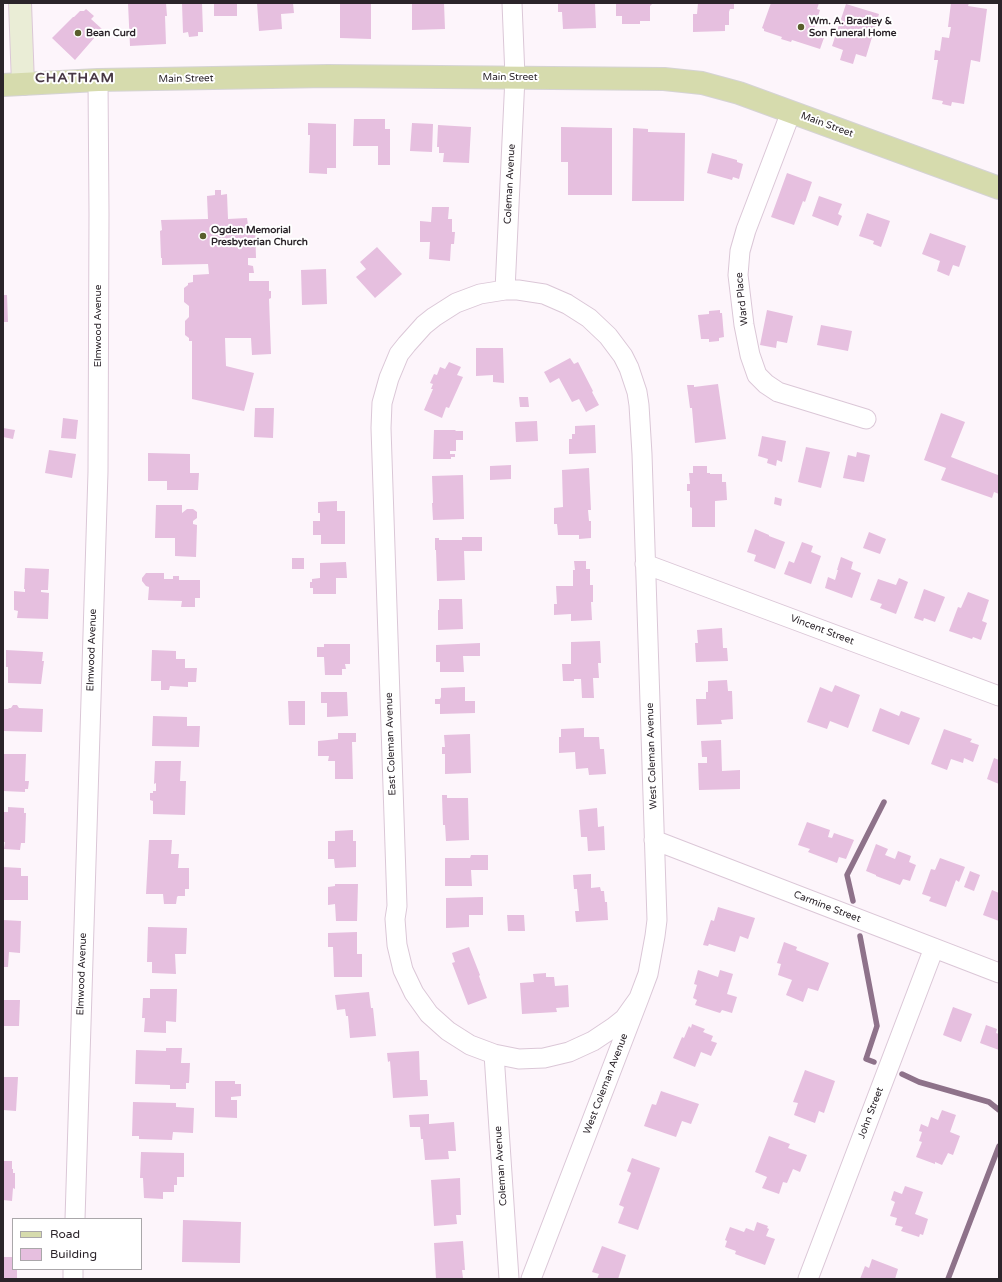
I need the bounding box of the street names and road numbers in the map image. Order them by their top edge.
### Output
street label: Main Street [482,71,538,83]
street label: Main Street [158,73,214,85]
street label: Main Street [799,110,855,140]
street label: Coleman Avenue [502,144,518,224]
street label: Ward Place [733,272,751,326]
street label: Elmwood Avenue [92,285,104,367]
street label: Elmwood Avenue [85,608,99,692]
street label: Vincent Street [788,612,856,648]
street label: East Coleman Avenue [383,692,399,796]
street label: West Coleman Avenue [644,702,660,810]
street label: Carmine Street [792,889,862,925]
street label: Elmwood Avenue [75,932,89,1016]
street label: West Coleman Avenue [581,1032,631,1136]
street label: John Street [856,1086,886,1140]
street label: Coleman Avenue [492,1126,510,1206]

